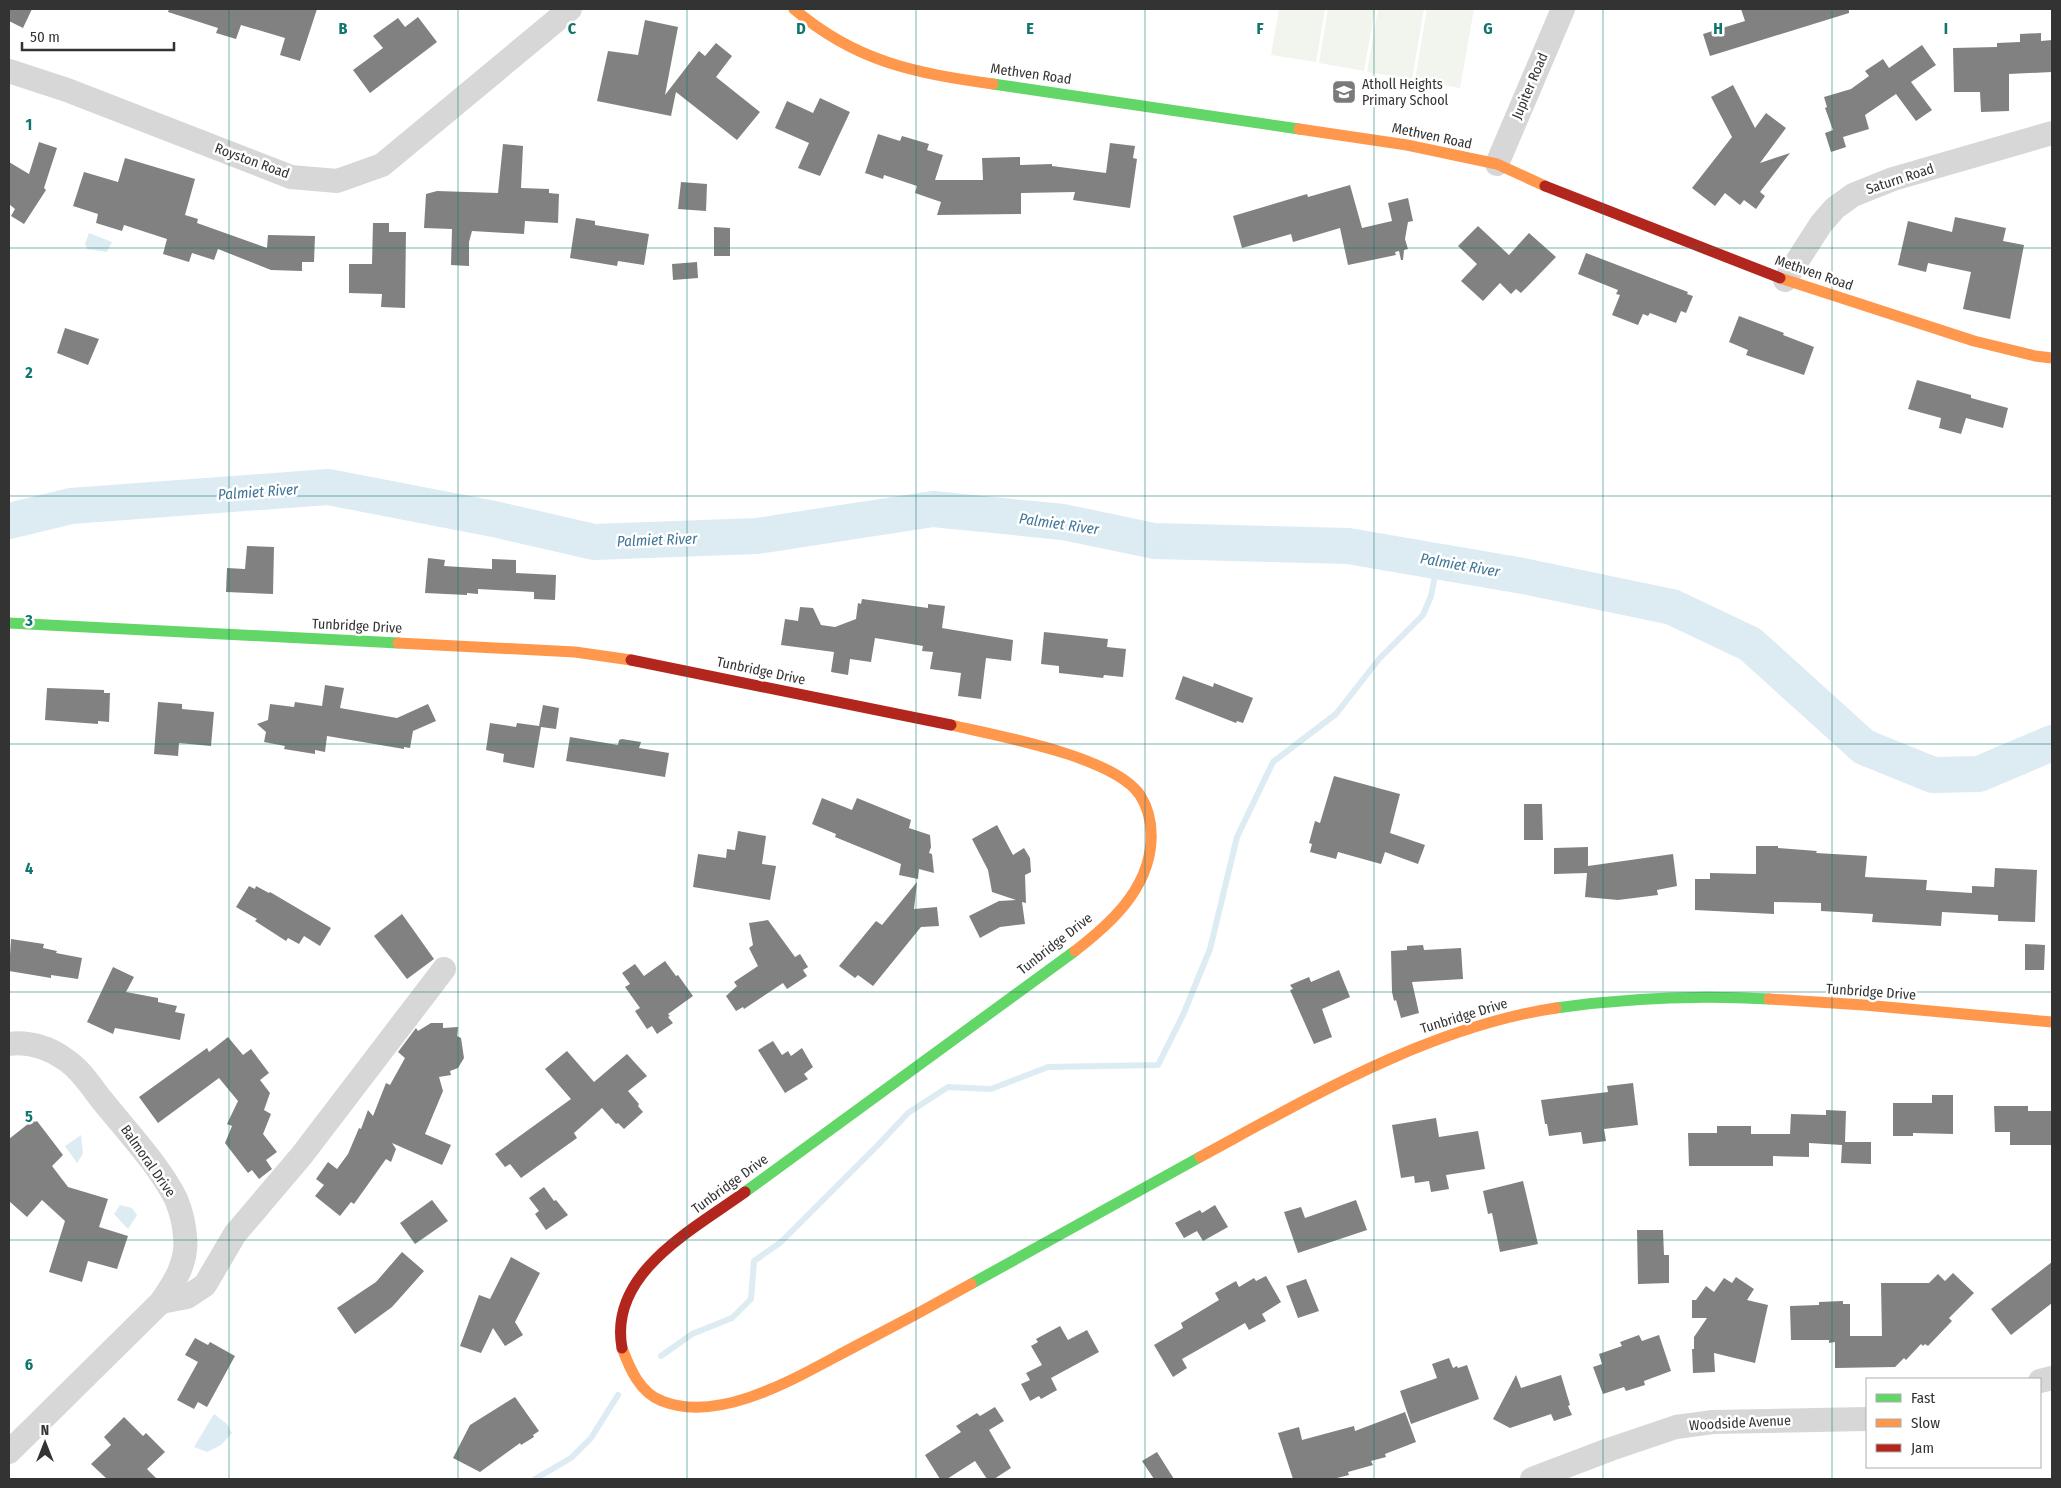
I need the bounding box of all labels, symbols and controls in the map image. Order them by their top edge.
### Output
text: B [339,19,348,38]
text: C [568,19,577,38]
text: D [796,19,806,38]
text: E [1026,19,1034,38]
text: F [1256,19,1264,38]
text: G [1483,19,1493,38]
text: H [1713,19,1723,38]
text: I [1944,19,1948,38]
scale bar [22,20,175,52]
text: 50 m [30,28,60,46]
street label: Jupiter Road [1508,50,1552,122]
street label: Methven Road [989,60,1073,88]
place label: Atholl Heights Primary School [1362,76,1449,109]
school or university icon: Atholl Heights Primary School [1331,79,1357,105]
text: 1 [26,115,32,134]
street label: Methven Road [1390,119,1474,153]
street label: Royston Road [212,140,292,182]
street label: Saturn Road [1864,160,1936,198]
street label: Methven Road [1773,252,1855,294]
text: 2 [24,363,33,382]
water label: Palmiet River [217,480,300,504]
water label: Palmiet River [1018,509,1101,539]
water label: Palmiet River [616,530,698,550]
water label: Palmiet River [1419,549,1502,581]
text: 3 [24,611,33,630]
street label: Tunbridge Drive [312,615,403,637]
street label: Tunbridge Drive [715,653,807,689]
text: 4 [25,859,33,878]
street label: Tunbridge Drive [1014,909,1096,978]
street label: Tunbridge Drive [1825,980,1917,1004]
street label: Tunbridge Drive [1418,995,1510,1037]
text: 5 [25,1107,33,1126]
street label: Balmoral Drive [117,1122,179,1200]
street label: Tunbridge Drive [689,1151,772,1217]
text: 6 [25,1355,33,1374]
legend [1866,1378,2041,1468]
text: Fast [1911,1389,1935,1407]
street label: Woodside Avenue [1689,1412,1791,1434]
text: Slow [1911,1414,1940,1432]
north arrow [20,1418,70,1468]
text: N [41,1422,49,1439]
text: Jam [1911,1439,1934,1457]

